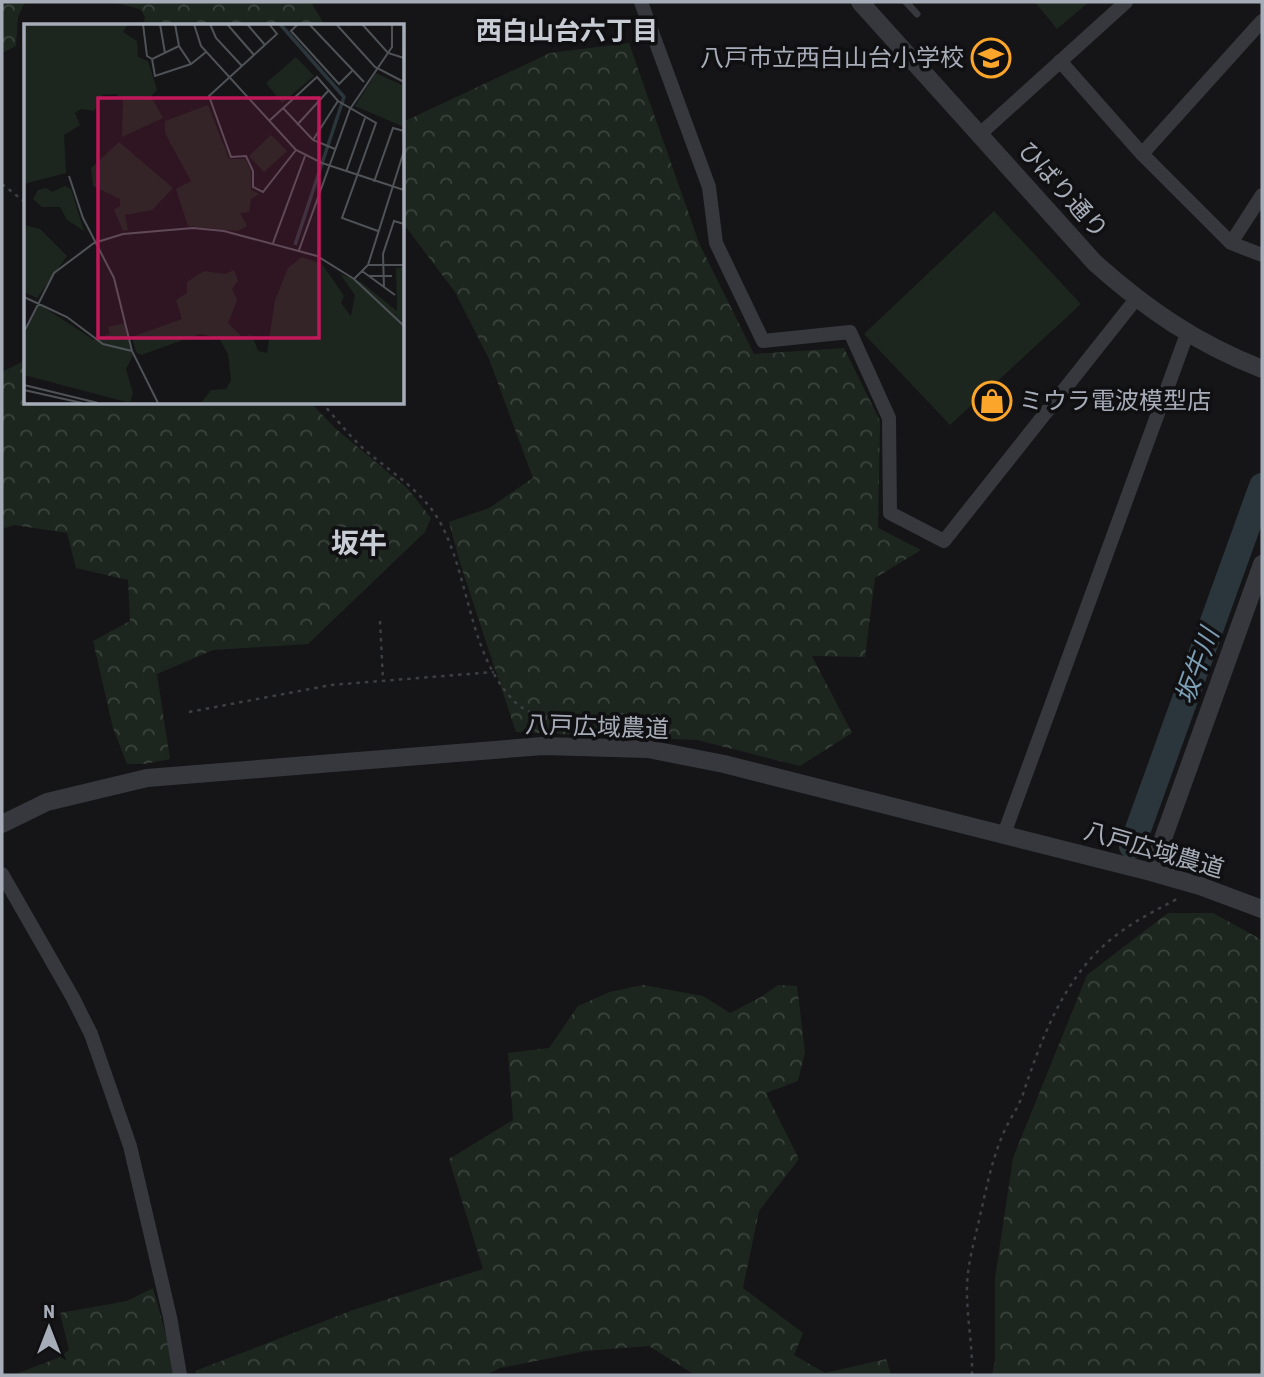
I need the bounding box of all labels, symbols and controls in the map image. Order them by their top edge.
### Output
district label: 西白山台六丁目 [476,16,658,46]
inset map [24,24,404,404]
school or university icon: 八戸市立西白山台小学校 [970,37,1012,79]
place label: 八戸市立西白山台小学校 [700,44,964,72]
street label: ひばり通り [1012,136,1114,244]
shop icon: ミウラ電波模型店 [971,380,1013,422]
place label: ミウラ電波模型店 [1019,387,1211,415]
district label: 坂牛 [331,527,387,560]
water label: 坂牛川 [1170,621,1225,708]
street label: 八戸広域農道 [525,710,669,744]
street label: 八戸広域農道 [1081,817,1227,883]
north arrow [14,1293,84,1363]
text: N [43,1300,55,1323]

